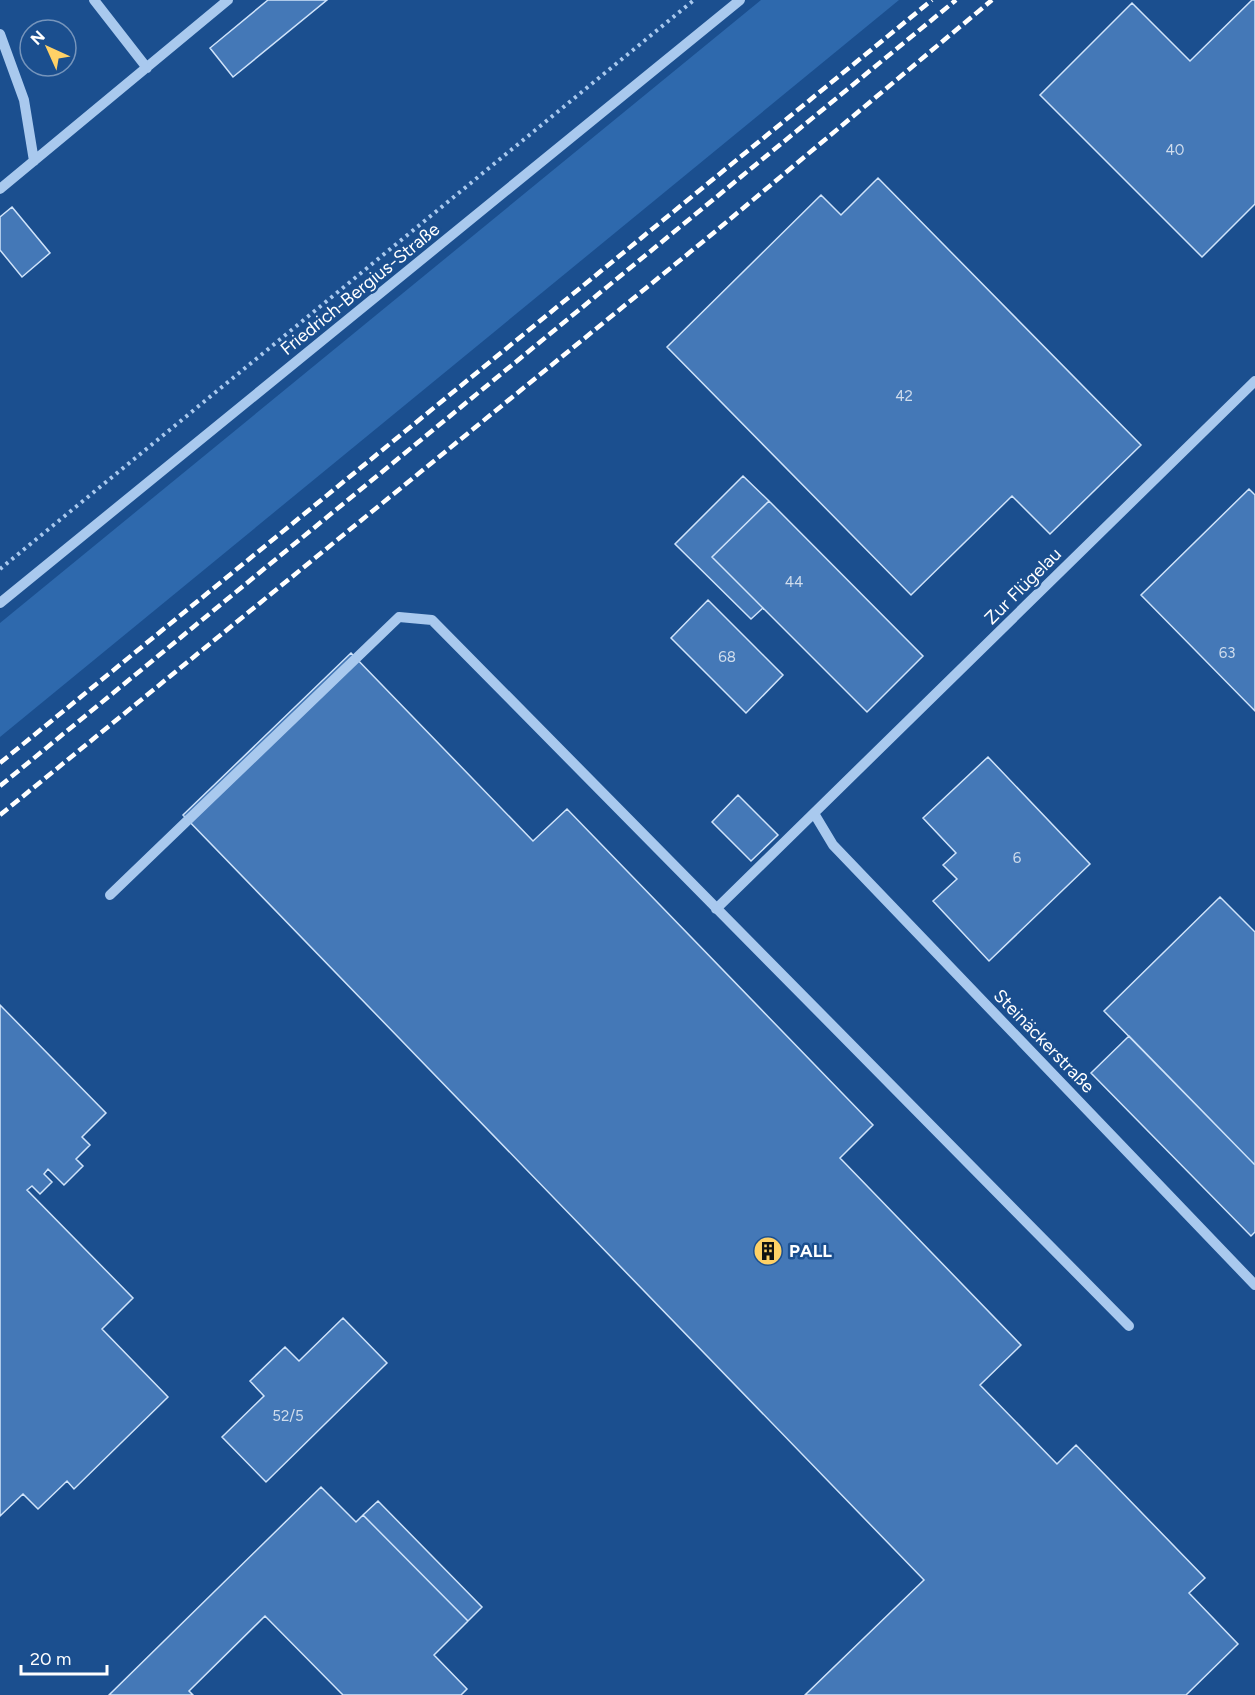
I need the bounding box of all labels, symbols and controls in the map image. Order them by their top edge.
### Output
north arrow [18,18,78,78]
text: N [27,27,49,49]
house number: 40 [1166,141,1184,159]
street label: Friedrich-Bergius-Straße [276,218,444,360]
house number: 42 [895,387,913,405]
street label: Zur Flügelau [980,543,1066,629]
house number: 44 [785,573,803,591]
house number: 63 [1219,644,1235,662]
house number: 68 [718,648,736,666]
house number: 6 [1013,849,1022,867]
street label: Steinäckerstraße [989,985,1099,1098]
building icon: PALL [752,1235,784,1267]
place label: PALL [789,1240,832,1262]
house number: 52/5 [272,1407,304,1425]
scale bar [21,1638,106,1676]
text: 20 m [30,1648,71,1670]

